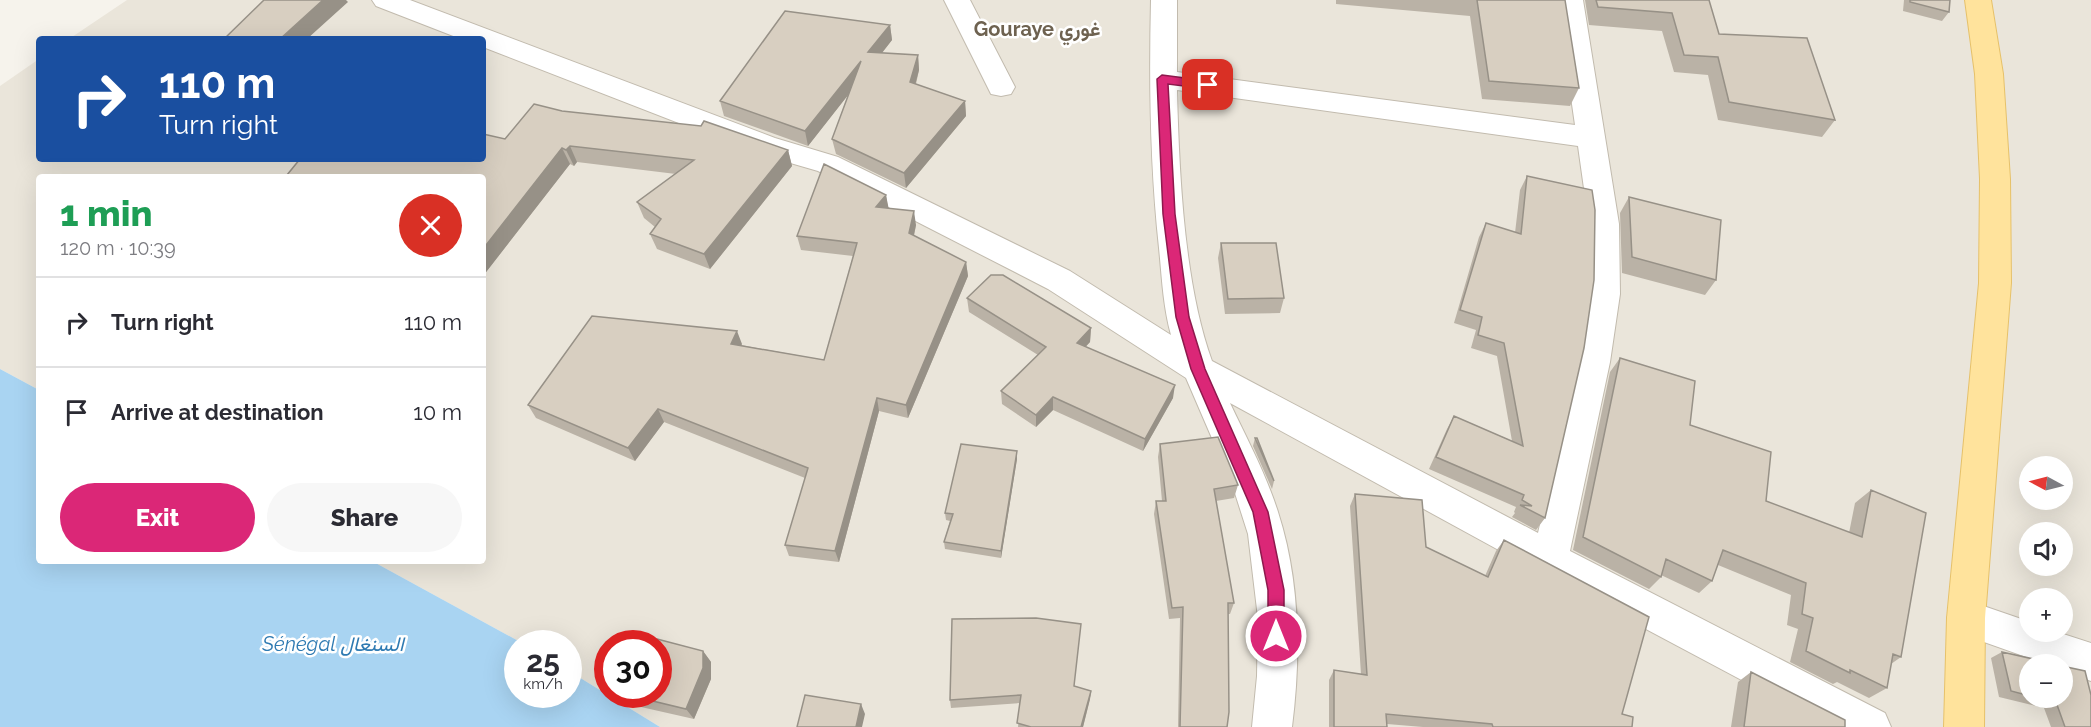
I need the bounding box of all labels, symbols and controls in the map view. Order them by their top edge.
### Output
district label: Gouraye غوري [974,17,1100,46]
text: 110 m [159,59,275,108]
pin [1182,59,1233,110]
icon: right [60,60,138,138]
icon: arrive [1191,68,1224,101]
text: Turn right [159,109,278,140]
text: 1 min [60,192,152,234]
button: close [399,194,462,257]
text: 120 m · 10:39 [60,236,176,260]
icon: right [60,306,93,339]
text: Turn right [111,309,214,335]
text: 110 m [404,309,462,335]
icon: arrive [60,396,93,429]
text: Arrive at destination [111,399,324,425]
text: 10 m [413,399,462,425]
north arrow [2019,456,2073,510]
map controls [2019,456,2073,708]
button: Exit [60,483,255,552]
button: Share [267,483,462,552]
button: sound [2019,522,2073,576]
button: + [2019,588,2073,642]
position arrow [1244,604,1308,668]
speed limit sign: 30 [594,630,672,708]
water label: Sénégal السنغال [261,632,406,656]
text: 25 [526,644,560,679]
button: − [2019,654,2073,708]
text: km/h [523,675,563,693]

